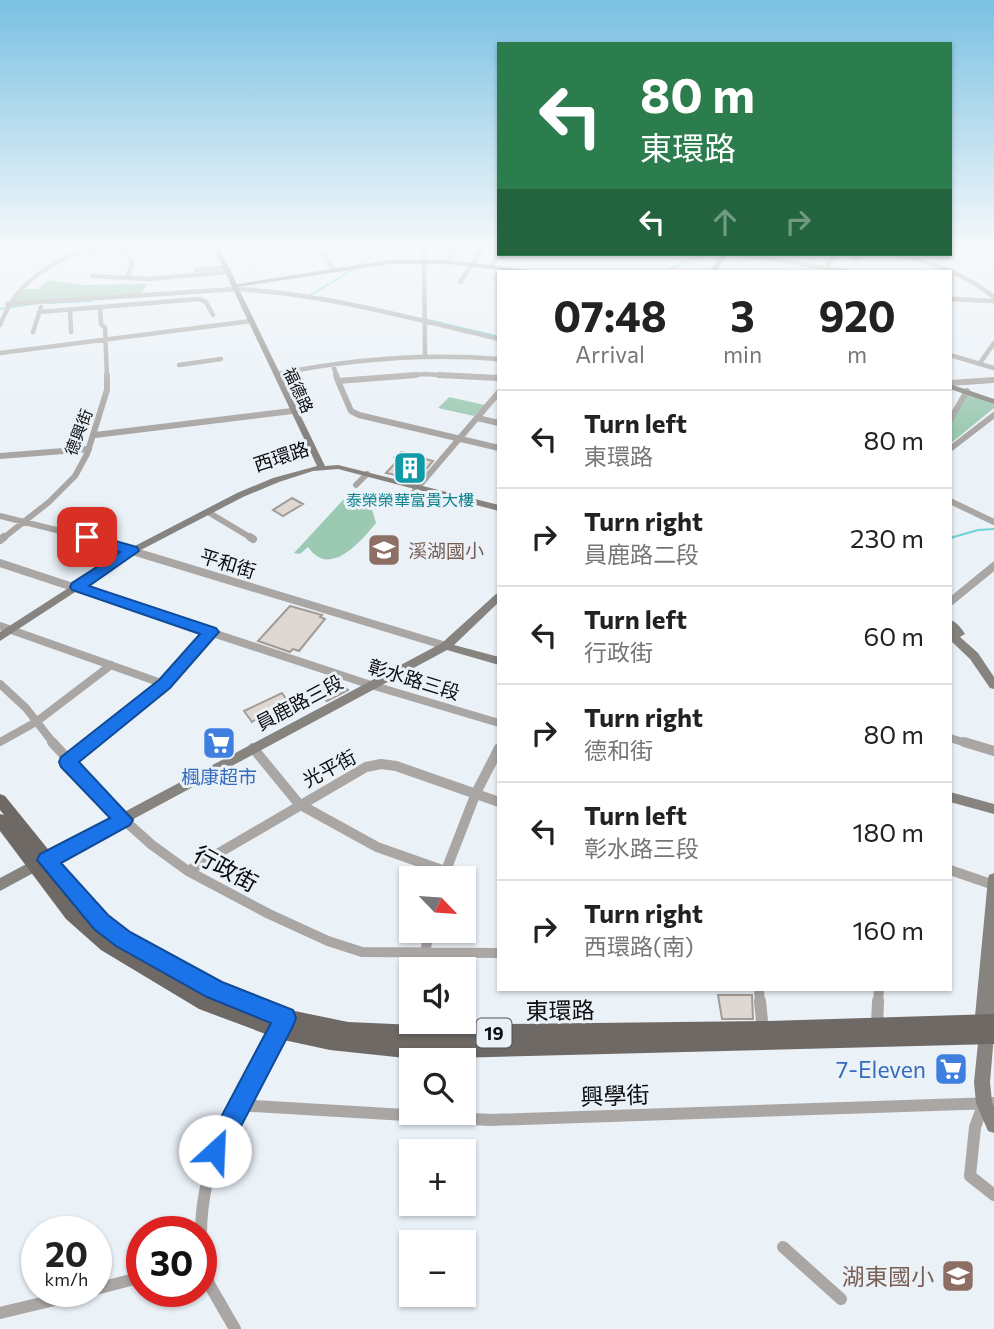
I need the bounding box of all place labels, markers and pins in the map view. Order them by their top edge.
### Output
building icon: 泰榮榮華富貴大樓 [391,449,429,487]
place label: 泰榮榮華富貴大樓 [346,490,474,509]
pin [57,507,117,567]
school or university icon: 溪湖國小 [365,531,403,569]
place label: 溪湖國小 [408,539,484,562]
supermarket icon: 楓康超市 [200,724,238,762]
place label: 楓康超市 [181,765,257,788]
supermarket icon: 7-Eleven [932,1050,970,1088]
place label: 7-Eleven [836,1055,926,1083]
school or university icon: 湖東國小 [939,1257,977,1295]
place label: 湖東國小 [842,1262,934,1290]

